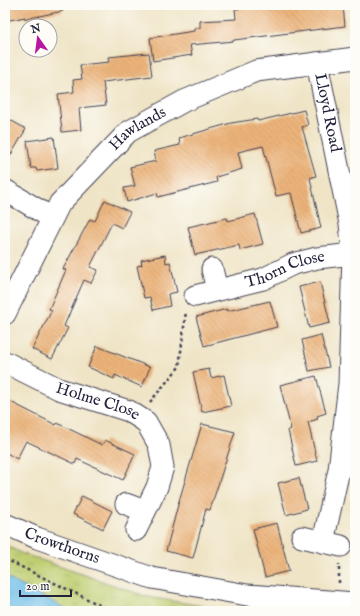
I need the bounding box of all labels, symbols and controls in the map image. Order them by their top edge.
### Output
north arrow [18,18,58,58]
text: N [29,21,43,37]
street label: Lloyd Road [309,72,345,155]
street label: Hawlands [105,103,170,155]
street label: Thorn Close [243,247,326,293]
street label: Holme Close [53,379,143,425]
street label: Crowthorns [21,523,102,569]
scale bar [20,572,71,598]
text: 20 m [26,579,49,594]

